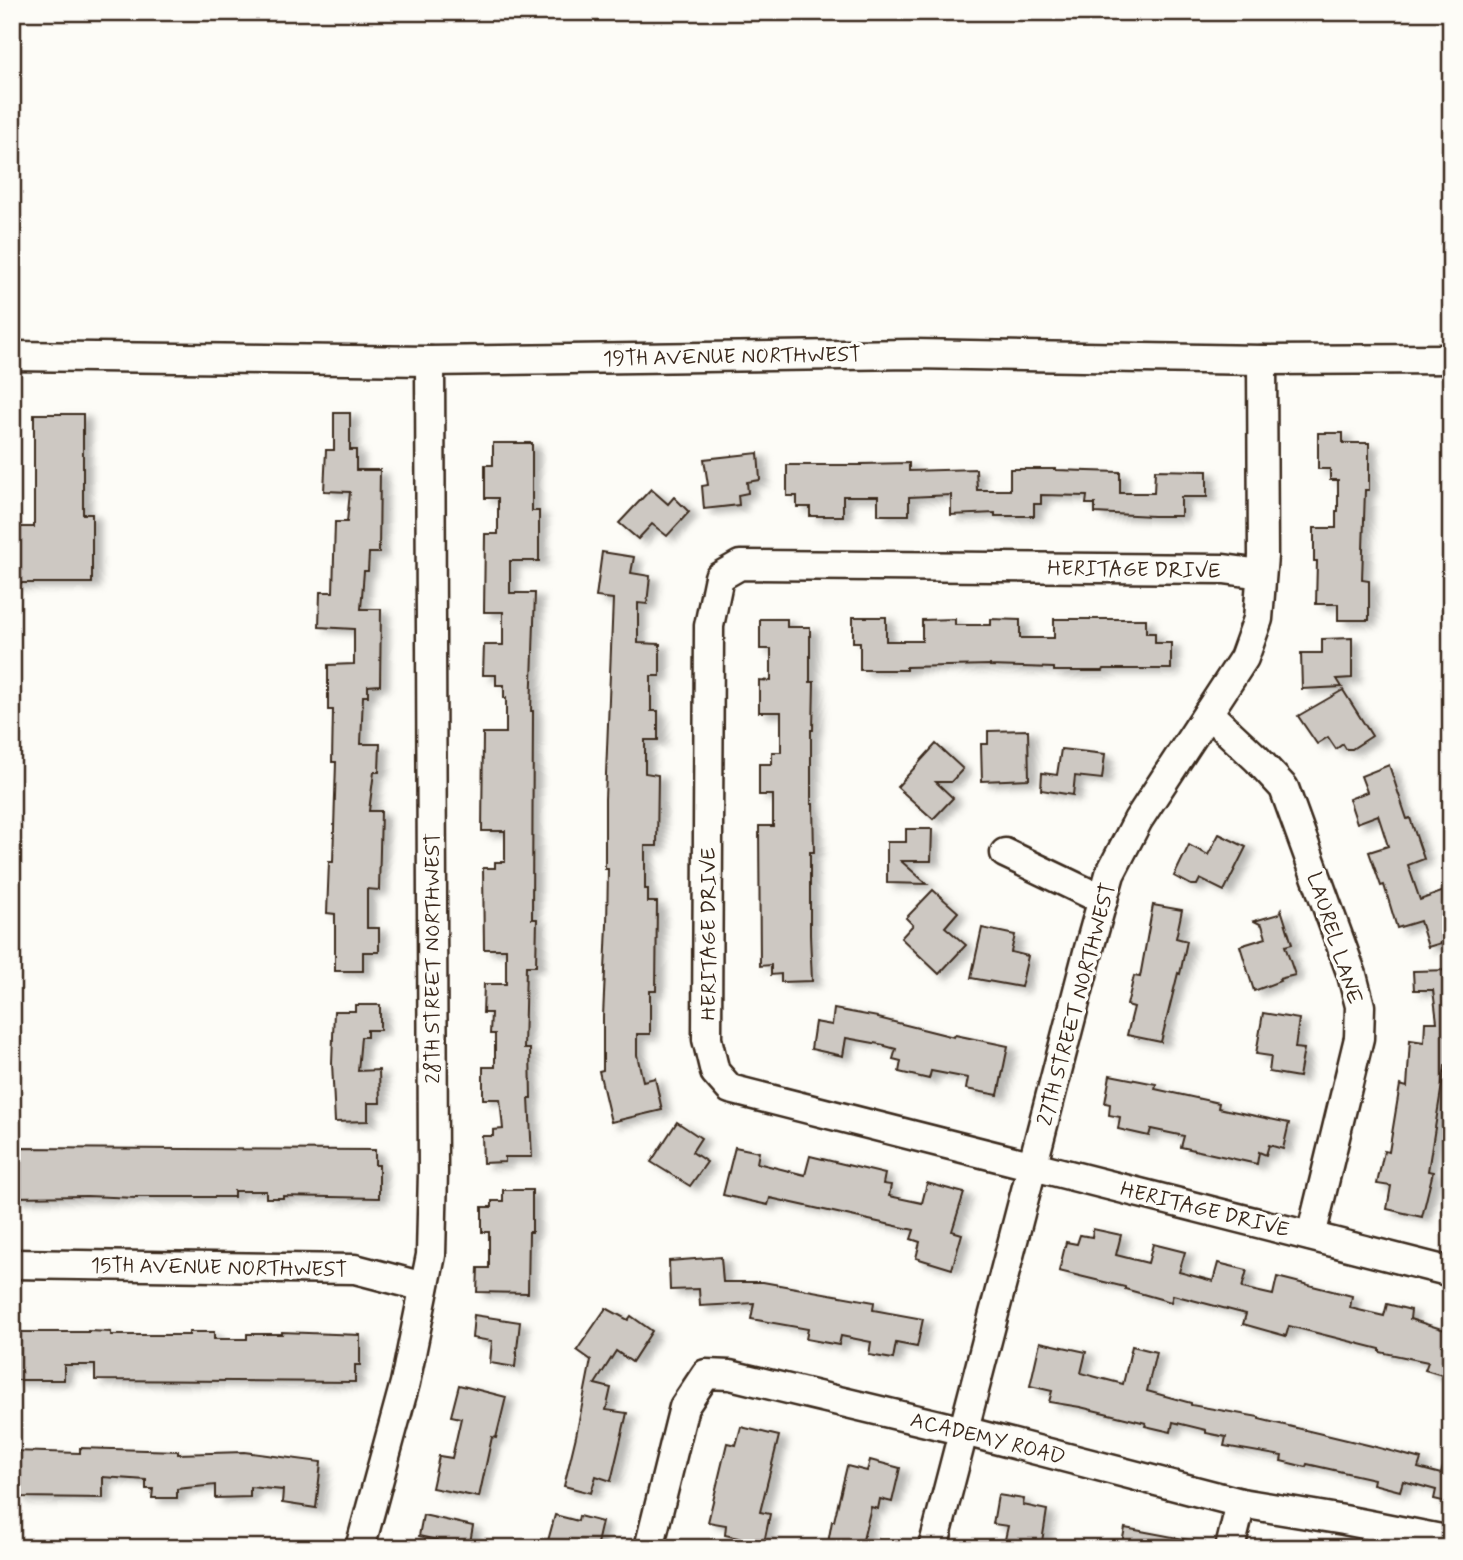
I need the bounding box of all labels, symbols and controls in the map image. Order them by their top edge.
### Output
street label: 19TH AVENUE NORTHWEST [603,341,861,373]
street label: HERITAGE DRIVE [1047,554,1221,586]
street label: 28TH STREET NORTHWEST [419,832,447,1084]
street label: HERITAGE DRIVE [695,847,723,1021]
street label: LAUREL LANE [1300,869,1369,1008]
street label: 27TH STREET NORTHWEST [1031,880,1123,1129]
street label: HERITAGE DRIVE [1117,1175,1292,1245]
street label: 15TH AVENUE NORTHWEST [90,1252,348,1284]
street label: ACADEMY ROAD [907,1406,1068,1472]

